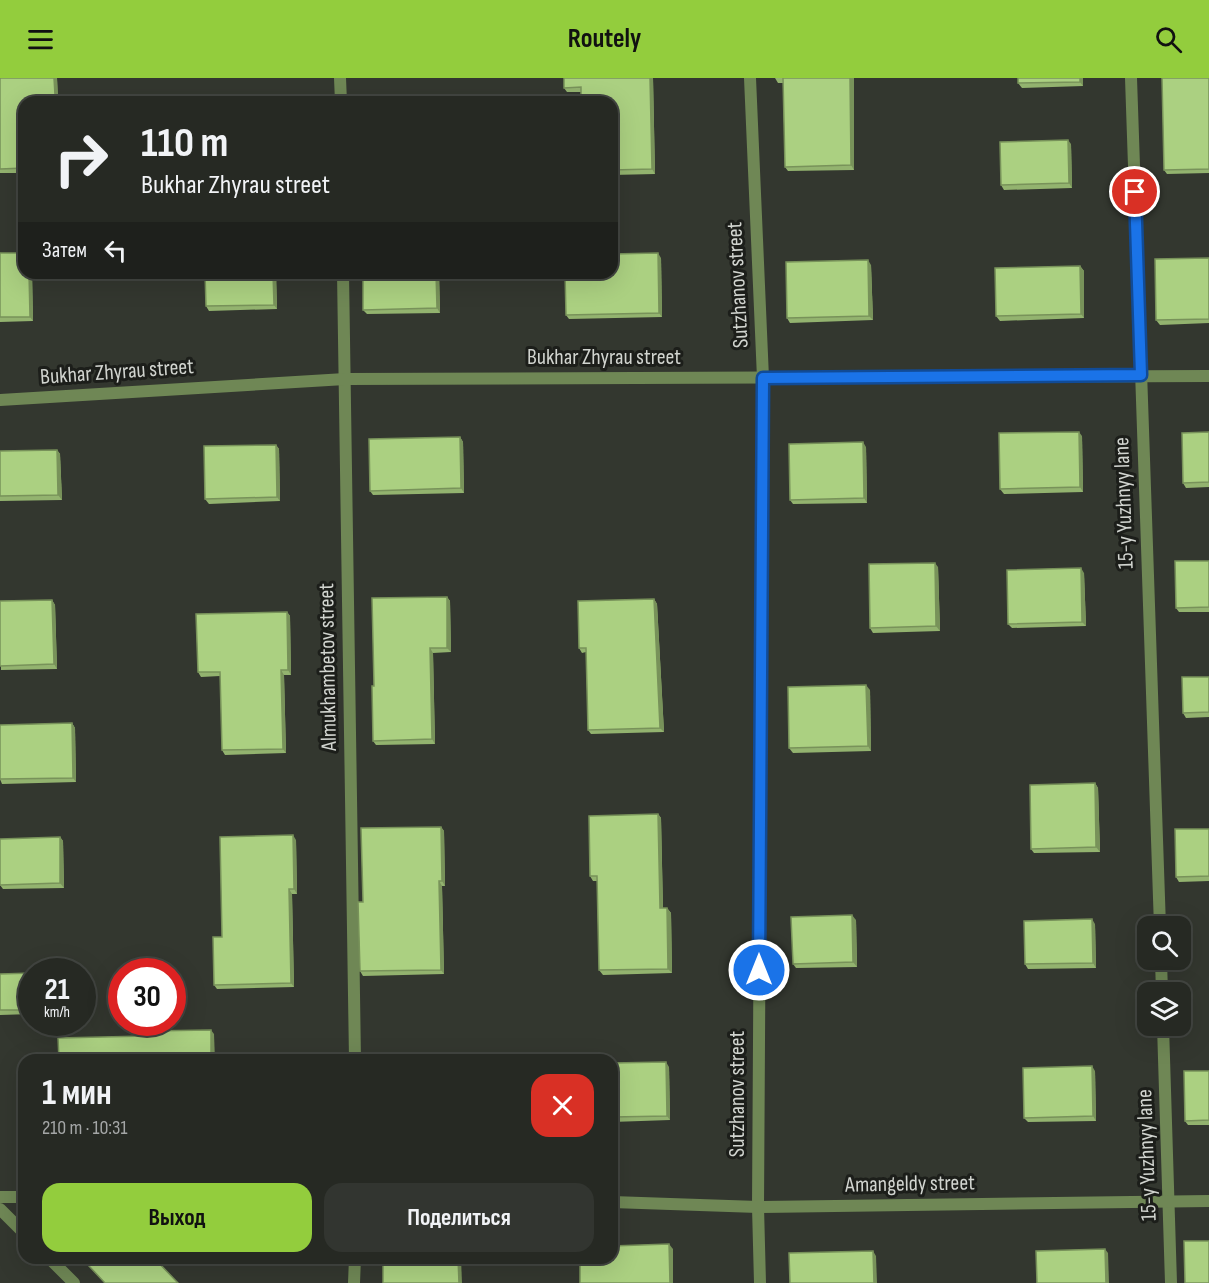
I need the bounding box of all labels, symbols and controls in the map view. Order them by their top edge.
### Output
icon: menu [24,23,57,56]
text: Routely [568,23,641,55]
icon: search [1152,23,1185,56]
text: 110 m [141,118,228,169]
icon: right [42,120,120,198]
pin [1109,166,1160,217]
text: Bukhar Zhyrau street [141,169,330,201]
icon: arrive [1118,175,1151,208]
street label: Sutzhanov street [721,221,755,349]
icon: left [99,234,132,267]
text: Затем [42,237,87,264]
street label: Bukhar Zhyrau street [527,344,681,371]
street label: Bukhar Zhyrau street [39,353,195,391]
street label: 15-y Yuzhnyy lane [1108,437,1140,569]
street label: Almukhambetov street [313,583,343,752]
map controls [1137,916,1191,1036]
button: search [1137,916,1191,970]
position arrow [727,938,791,1002]
speed limit sign: 30 [108,958,186,1036]
text: 21 [45,972,69,1008]
button: layers [1137,982,1191,1036]
text: km/h [44,1003,70,1022]
street label: Sutzhanov street [724,1030,751,1157]
text: 1 мин [42,1072,112,1115]
button: close [531,1074,594,1137]
street label: 15-y Yuzhnyy lane [1131,1089,1163,1221]
text: 210 m · 10:31 [42,1116,127,1140]
street label: Amangeldy street [844,1169,975,1199]
button: Выход [42,1183,312,1252]
button: Поделиться [324,1183,594,1252]

